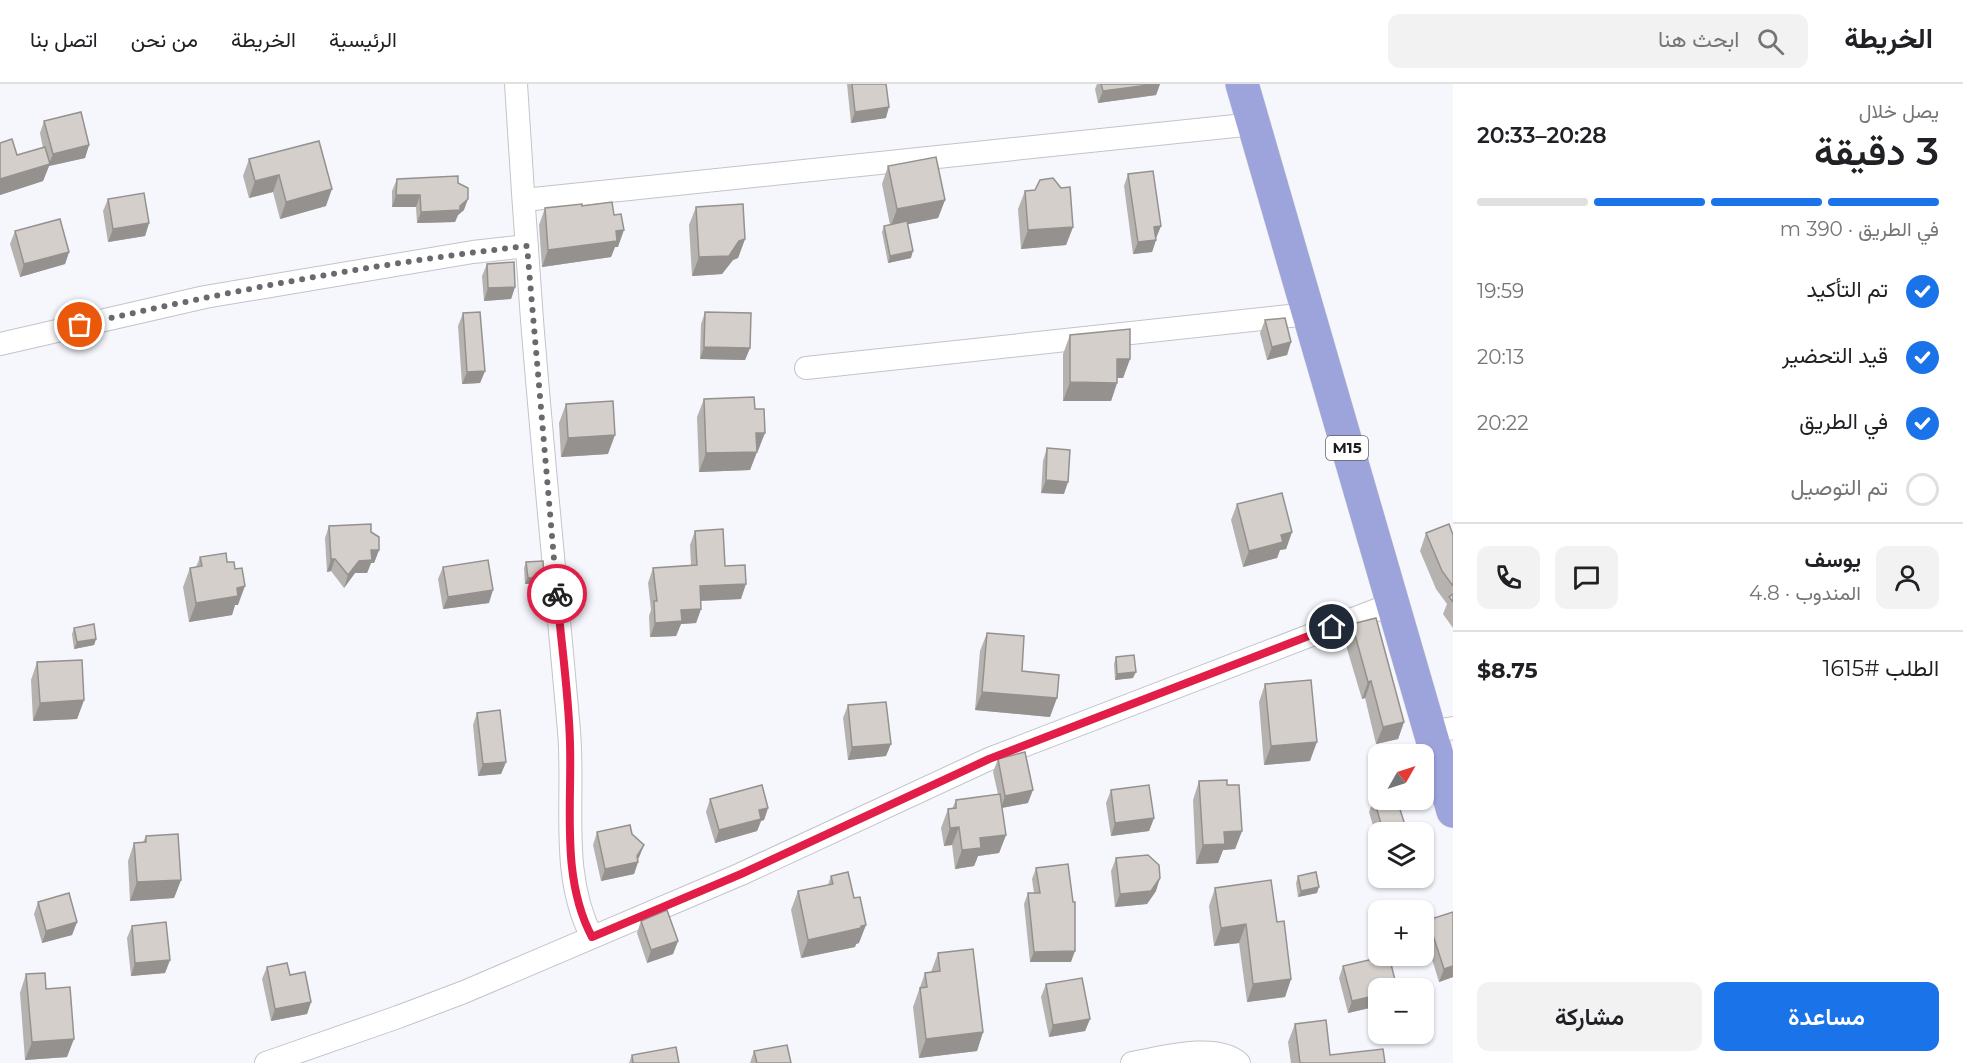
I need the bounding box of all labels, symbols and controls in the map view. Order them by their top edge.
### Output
search box [1388,14,1808,68]
text: الخريطة [1844,21,1933,55]
icon: search [1754,25,1787,58]
text: ابحث هنا [1658,26,1739,53]
text: اتصل بنا [30,27,98,52]
text: من نحن [131,27,198,52]
text: الخريطة [231,27,296,52]
text: الرئيسية [329,27,397,52]
text: يصل خلال [1859,99,1939,123]
text: 20:28–20:33 [1477,122,1607,149]
text: 3 دقيقة [1814,127,1939,175]
text: في الطريق · 390 m [1780,217,1939,241]
icon: check [1906,275,1939,308]
text: تم التأكيد [1806,276,1888,303]
text: 19:59 [1477,279,1524,303]
pin [54,299,105,350]
icon: bag [63,308,96,341]
icon: check [1906,341,1939,374]
text: قيد التحضير [1782,342,1888,369]
text: 20:13 [1477,345,1524,369]
icon: check [1906,407,1939,440]
text: في الطريق [1799,408,1888,435]
text: 20:22 [1477,411,1529,435]
road number: M15 [1326,436,1368,460]
text: تم التوصيل [1791,474,1888,501]
button: phone [1477,546,1540,609]
button: chat [1555,546,1618,609]
text: يوسف [1805,546,1861,573]
button: person [1876,546,1939,609]
courier [527,564,587,624]
icon: bike [541,578,574,611]
text: المندوب · 4.8 [1749,581,1861,605]
pin [1306,601,1357,652]
icon: home [1315,610,1348,643]
text: الطلب #1615 [1822,655,1939,682]
text: $8.75 [1477,657,1538,684]
north arrow [1368,744,1434,810]
map controls [1368,744,1434,1044]
button: layers [1368,822,1434,888]
button: + [1368,900,1434,966]
button: − [1368,978,1434,1044]
button: مشاركة [1477,982,1702,1051]
button: مساعدة [1714,982,1939,1051]

